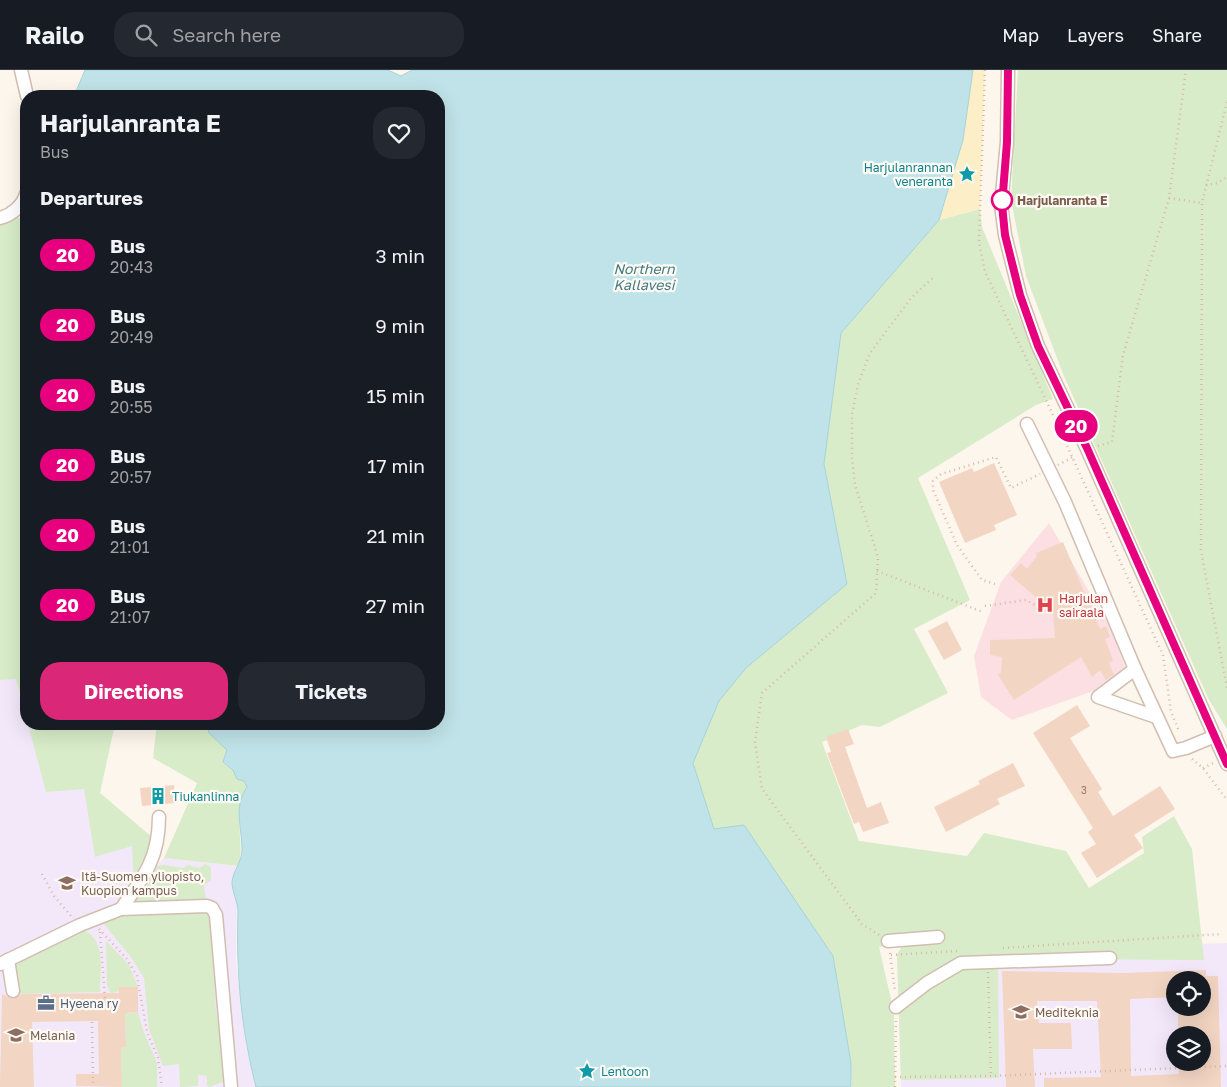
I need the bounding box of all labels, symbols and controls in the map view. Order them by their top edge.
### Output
search box [114,12,464,57]
text: Railo [25,20,84,49]
icon: search [132,21,160,49]
text: Search here [172,23,281,46]
text: Map [1002,24,1039,46]
text: Layers [1067,24,1124,46]
text: Share [1152,24,1202,46]
button: heart [373,107,425,159]
text: Harjulanranta E [40,108,221,137]
text: Bus [40,142,69,162]
place label: Harjulanrannan veneranta [864,160,953,189]
place icon: Harjulanrannan veneranta [957,164,977,184]
text: Departures [40,186,143,209]
marker: Harjulanranta E [991,189,1013,211]
place label: Harjulanranta E [1017,193,1107,208]
text: Bus [110,234,145,257]
text: 20 [56,244,79,266]
text: 3 min [376,244,425,267]
text: 20:43 [110,257,153,277]
water label: Northern Kallavesi [613,260,677,293]
text: Bus [110,304,145,327]
text: 20 [56,314,79,336]
text: 9 min [375,314,425,337]
text: 20:49 [110,327,153,347]
text: Bus [110,374,145,397]
text: 20 [56,384,79,406]
text: 15 min [366,384,425,407]
text: 20:55 [110,397,153,417]
line badge: 20 [1054,410,1098,442]
text: 20 [1065,415,1087,437]
text: Bus [110,444,145,467]
text: 20 [56,454,79,476]
text: 17 min [367,454,425,477]
text: 20:57 [110,467,152,487]
text: Bus [110,514,145,537]
text: 20 [56,524,79,546]
text: 21 min [366,524,425,547]
text: 21:01 [110,537,150,557]
text: Bus [110,584,145,607]
place label: Harjulan sairaala [1059,591,1108,620]
text: 20 [56,594,79,616]
text: 27 min [366,594,425,617]
hospital icon: Harjulan sairaala [1035,595,1055,615]
text: 21:07 [110,607,150,627]
button: Directions [40,662,228,720]
button: Tickets [238,662,425,720]
house number: 3 [1081,784,1087,796]
building icon: Tiukanlinna [148,786,168,806]
place label: Tiukanlinna [172,789,239,804]
place label: Itä-Suomen yliopisto, Kuopion kampus [81,869,204,898]
school or university icon: Itä-Suomen yliopisto, Kuopion kampus [57,873,77,893]
map controls [1166,971,1211,1071]
button: locate [1166,971,1211,1016]
office icon: Hyeena ry [36,993,56,1013]
place label: Hyeena ry [60,996,119,1011]
school or university icon: Mediteknia [1011,1002,1031,1022]
place label: Mediteknia [1035,1005,1099,1020]
school or university icon: Melania [6,1025,26,1045]
button: layers [1166,1026,1211,1071]
place label: Melania [30,1028,75,1043]
place icon: Lentoon [577,1061,597,1081]
place label: Lentoon [601,1064,649,1079]

